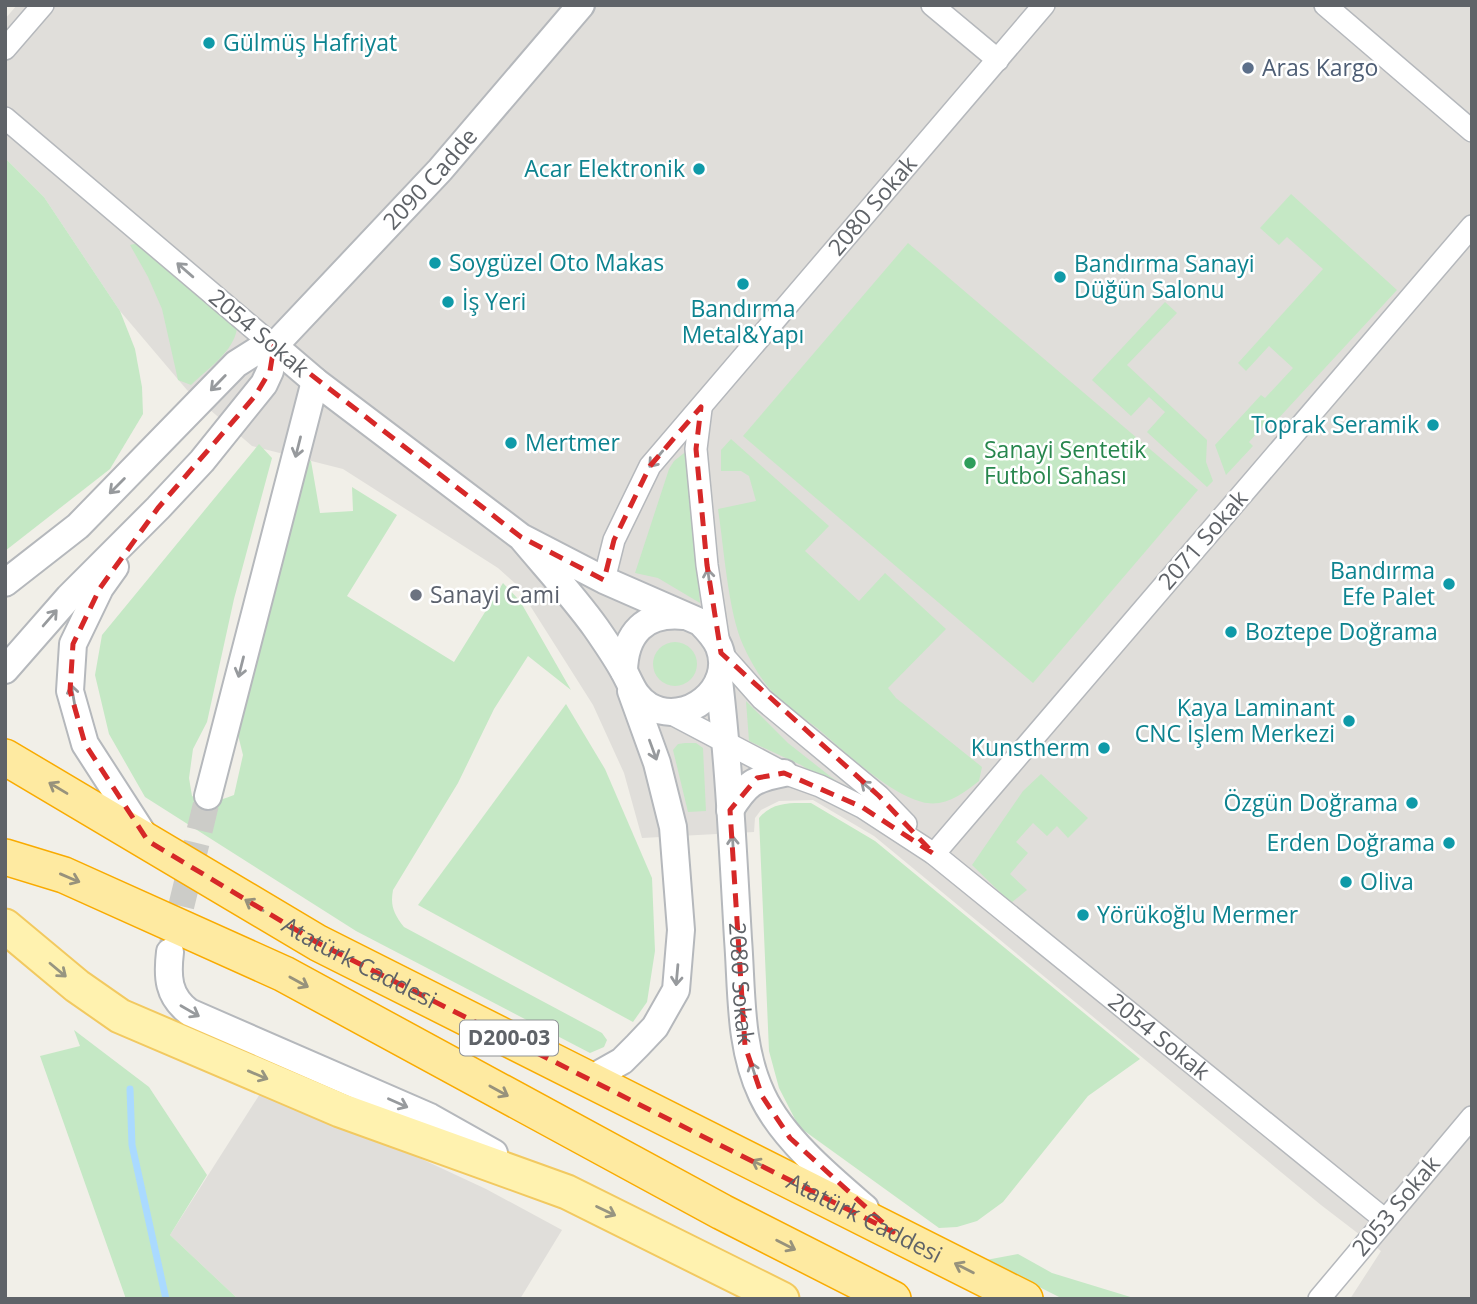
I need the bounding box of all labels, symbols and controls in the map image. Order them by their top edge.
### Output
place label: Gülmüş Hafriyat [223,26,397,58]
marker: Gülmüş Hafriyat [201,35,217,51]
place label: Aras Kargo [1262,51,1378,83]
marker: Aras Kargo [1240,60,1256,76]
street label: 2090 Cadde [375,121,484,236]
street label: 2080 Sokak [820,148,924,262]
place label: Acar Elektronik [524,152,685,184]
marker: Acar Elektronik [691,161,707,177]
place label: Soygüzel Oto Makas [449,246,664,278]
place label: Bandırma Sanayi Düğün Salonu [1074,247,1255,305]
marker: Soygüzel Oto Makas [427,255,443,271]
one-way arrow [176,262,194,278]
marker: Bandırma Sanayi Düğün Salonu [1052,269,1068,285]
marker: Bandırma Metal&Yapı [735,276,751,292]
street label: 2054 Sokak [203,281,317,384]
place label: İş Yeri [462,285,526,317]
place label: Bandırma Metal&Yapı [682,292,804,350]
marker: İş Yeri [440,294,456,310]
one-way arrow [210,374,226,392]
place label: Toprak Seramik [1251,408,1419,440]
marker: Toprak Seramik [1425,417,1441,433]
place label: Mertmer [525,426,620,458]
place label: Sanayi Sentetik Futbol Sahası [984,433,1146,491]
one-way arrow [291,435,304,458]
marker: Mertmer [503,435,519,451]
one-way arrow [649,450,665,468]
marker: Sanayi Sentetik Futbol Sahası [962,455,978,471]
one-way arrow [109,477,126,494]
street label: 2071 Sokak [1150,483,1254,596]
place label: Bandırma Efe Palet [1330,554,1435,612]
one-way arrow [702,568,715,591]
marker: Bandırma Efe Palet [1441,576,1457,592]
place label: Sanayi Cami [430,578,560,610]
marker: Sanayi Cami [408,587,424,603]
one-way arrow [42,610,58,628]
place label: Boztepe Doğrama [1245,615,1438,647]
marker: Boztepe Doğrama [1223,624,1239,640]
one-way arrow [234,655,247,678]
one-way arrow [66,684,79,707]
place label: Kaya Laminant CNC İşlem Merkezi [1135,691,1335,749]
marker: Kaya Laminant CNC İşlem Merkezi [1341,713,1357,729]
place label: Kunstherm [971,731,1090,763]
one-way arrow [647,739,660,761]
marker: Kunstherm [1096,740,1112,756]
one-way arrow [860,780,878,796]
one-way arrow [49,781,69,795]
place label: Özgün Doğrama [1223,786,1398,818]
marker: Özgün Doğrama [1404,795,1420,811]
place label: Erden Doğrama [1266,826,1435,858]
one-way arrow [726,835,739,858]
marker: Erden Doğrama [1441,835,1457,851]
place label: Oliva [1360,865,1414,897]
one-way arrow [59,873,80,886]
marker: Oliva [1338,874,1354,890]
one-way arrow [244,897,264,911]
place label: Yörükoğlu Mermer [1097,898,1299,930]
marker: Yörükoğlu Mermer [1075,907,1091,923]
street label: Atatürk Caddesi [277,908,443,1015]
street label: 2080 Sokak [722,921,763,1046]
one-way arrow [48,962,66,978]
one-way arrow [670,963,683,986]
one-way arrow [289,976,309,990]
street label: 2054 Sokak [1102,985,1217,1087]
one-way arrow [180,1004,200,1018]
road number: D200-03 [460,1020,558,1056]
one-way arrow [747,1061,760,1083]
one-way arrow [247,1070,268,1083]
one-way arrow [489,1084,509,1098]
one-way arrow [387,1097,408,1110]
street label: 2053 Sokak [1344,1148,1447,1262]
one-way arrow [751,1157,772,1171]
street label: Atatürk Caddesi [782,1165,948,1270]
one-way arrow [596,1205,616,1219]
one-way arrow [775,1238,796,1252]
one-way arrow [954,1260,975,1274]

